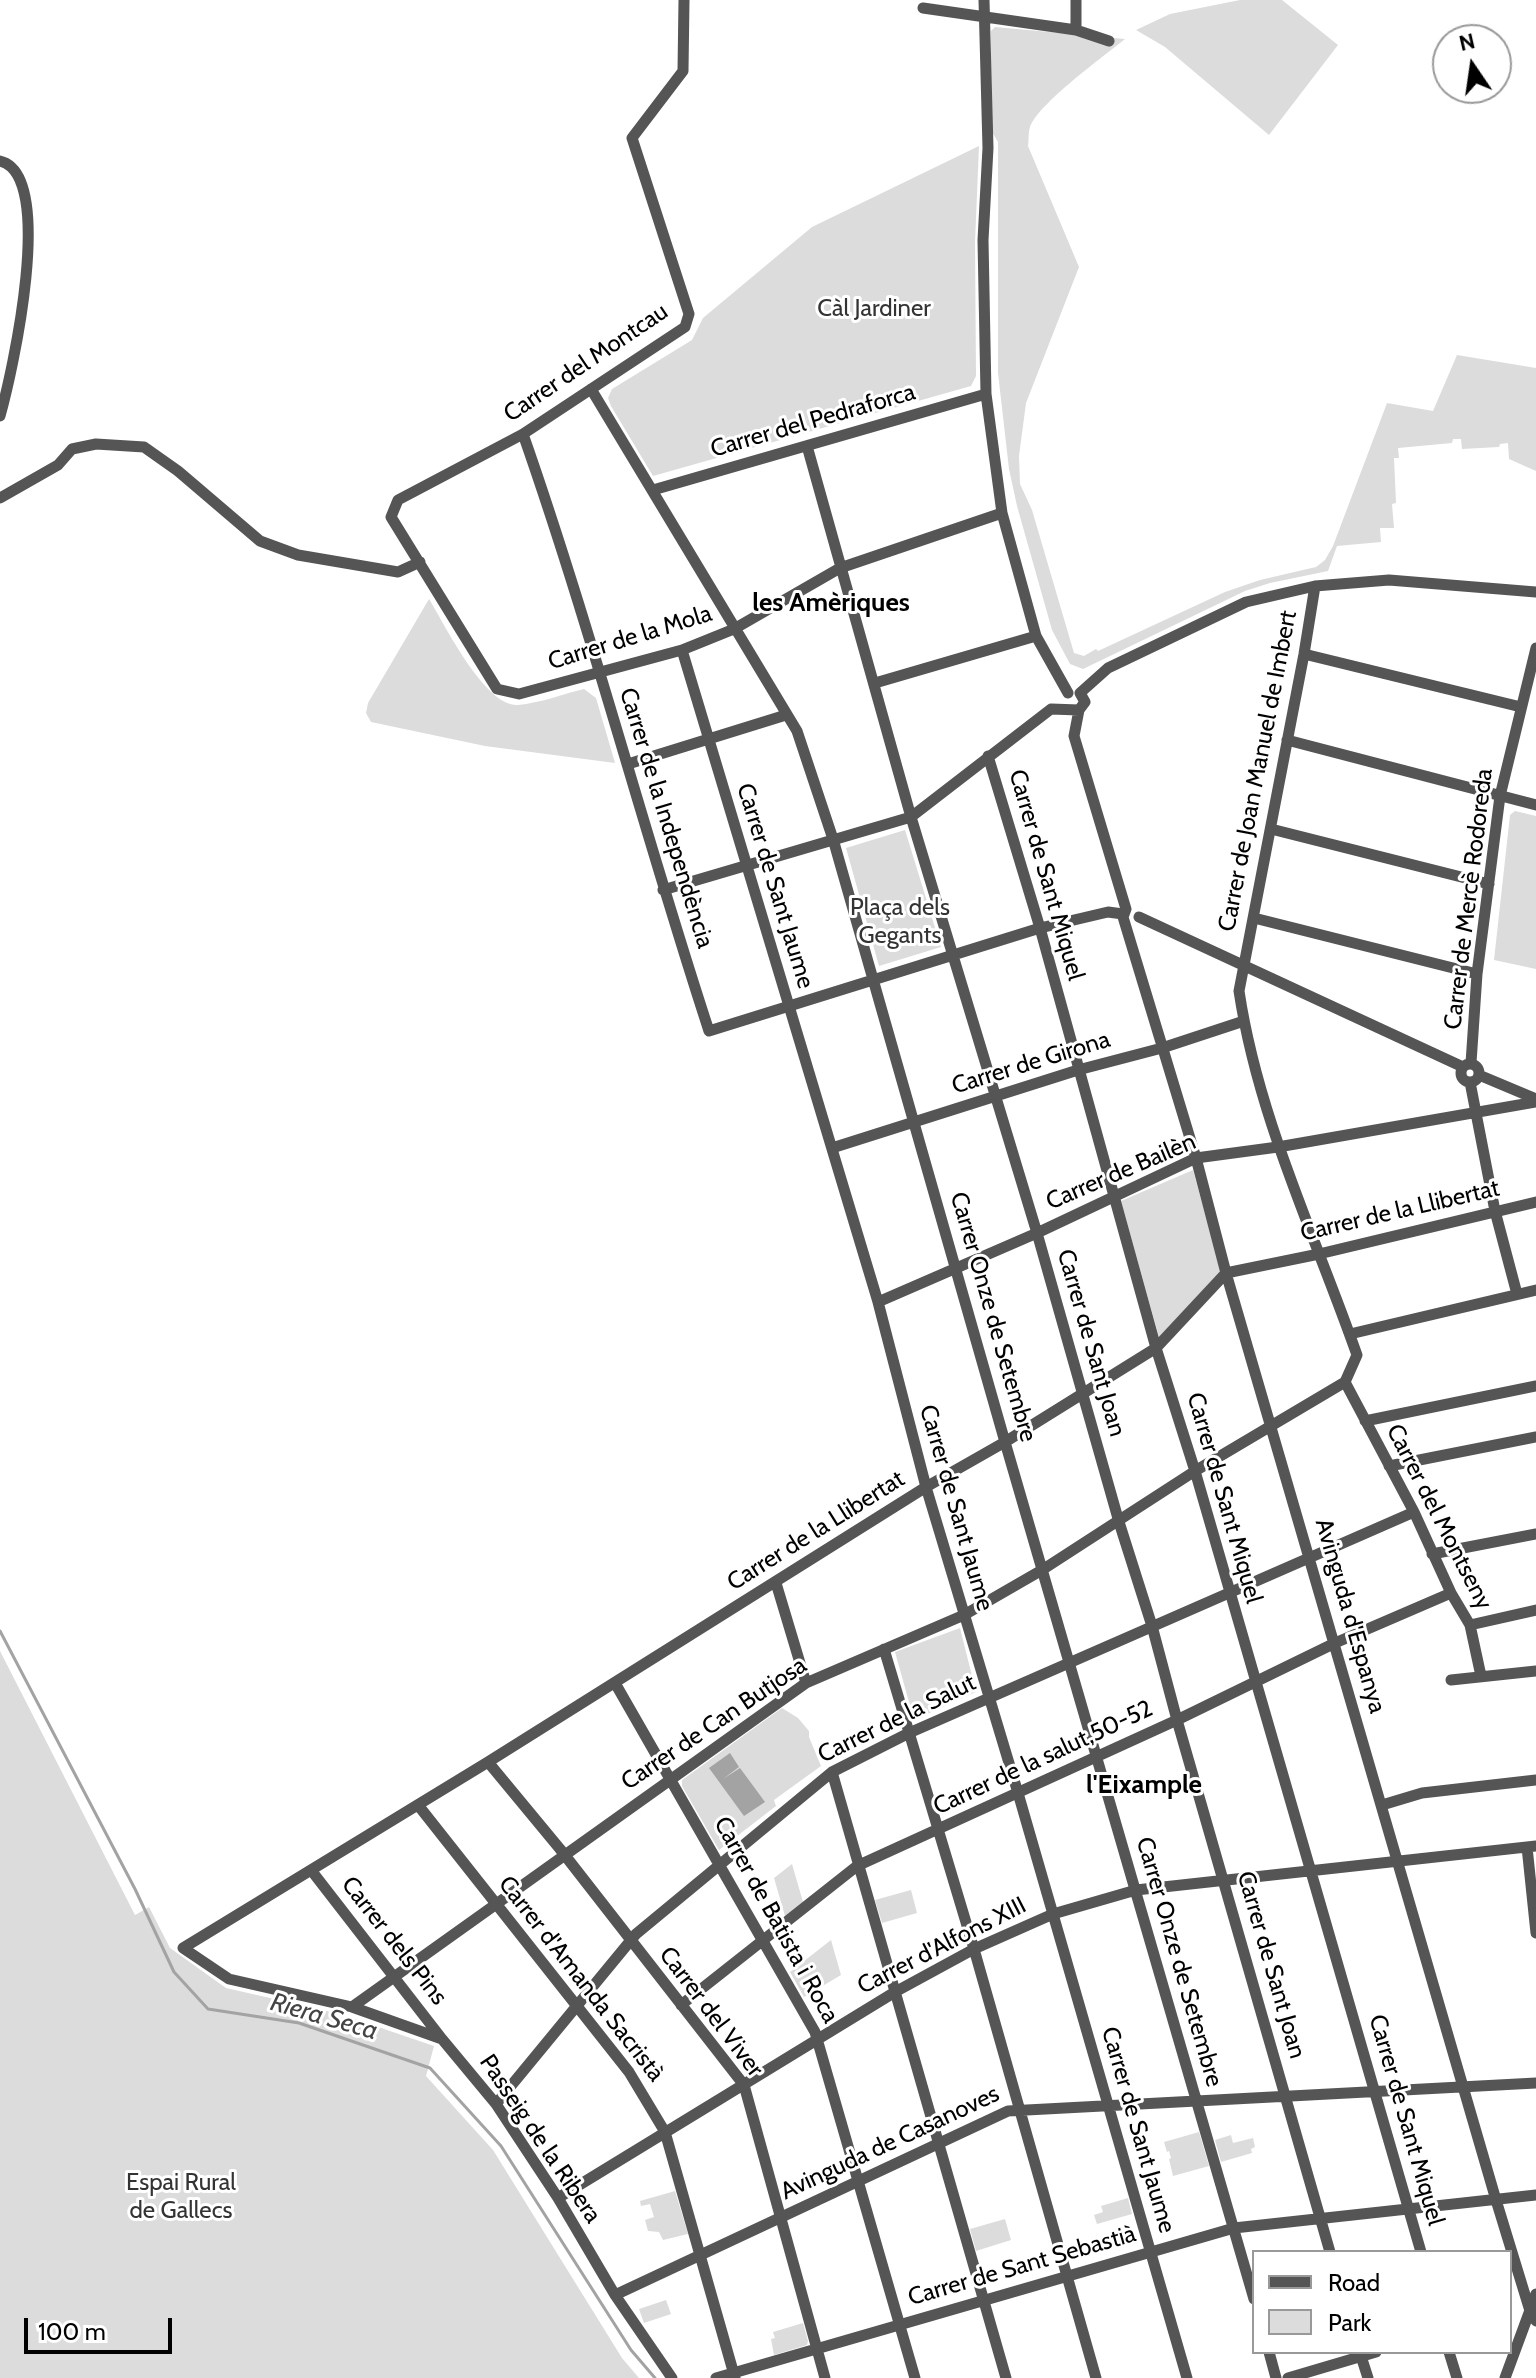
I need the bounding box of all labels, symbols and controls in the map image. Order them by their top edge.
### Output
north arrow [1432,24,1512,104]
text: N [1456,27,1478,57]
park label: Càl Jardiner [817,295,931,323]
street label: Carrer del Montcau [498,297,674,429]
street label: Carrer del Pedraforca [707,378,919,464]
district label: les Amèriques [752,587,910,619]
street label: Carrer de la Mola [545,599,715,677]
street label: Carrer de Joan Manuel de Imbert [1213,608,1303,934]
street label: Carrer de la Independència [613,684,719,952]
street label: Carrer de Sant Miquel [1002,766,1090,984]
street label: Carrer de Mercè Rodoreda [1439,767,1499,1031]
street label: Carrer de Sant Jaume [730,780,820,992]
park label: Plaça dels Gegants [850,894,950,950]
street label: Carrer de Girona [948,1025,1114,1101]
street label: Carrer de Bailèn [1042,1128,1200,1216]
street label: Carrer de la Llibertat [1298,1174,1502,1248]
street label: Carrer Onze de Setembre [944,1189,1042,1445]
street label: Carrer de Sant Joan [1050,1246,1132,1440]
street label: Carrer de Sant Miquel [1180,1389,1268,1607]
street label: Carrer de Sant Jaume [913,1402,999,1614]
street label: Carrer del Montseny [1380,1419,1498,1615]
street label: Carrer de la Llibertat [722,1465,910,1597]
street label: Avinguda d'Espanya [1308,1515,1392,1717]
street label: Carrer de Can Butjosa [616,1651,812,1797]
street label: Carrer de la Salut [813,1668,981,1770]
street label: Carrer de la salut,50-52 [929,1695,1157,1821]
district label: l'Eixample [1086,1769,1202,1801]
street label: Carrer de Batista i Roca [707,1812,845,2028]
street label: Carrer Onze de Setembre [1130,1834,1228,2090]
street label: Carrer de Sant Joan [1230,1868,1312,2062]
street label: Carrer dels Pins [335,1871,453,2011]
street label: Carrer d'Amanda Sacristà [492,1871,670,2087]
street label: Carrer d'Alfons XIII [853,1891,1031,2001]
street label: Carrer del Viver [653,1941,769,2083]
water label: Riera Seca [267,1987,381,2047]
street label: Carrer de Sant Miquel [1362,2011,1450,2229]
street label: Carrer de Sant Jaume [1095,2024,1181,2236]
street label: Passeig de la Ribera [473,2049,607,2229]
street label: Avinguda de Casanoves [776,2080,1004,2206]
park label: Espai Rural de Gallecs [126,2169,236,2225]
street label: Carrer de Sant Sebastià [905,2220,1139,2312]
legend [1252,2250,1512,2354]
text: Road [1328,2268,1380,2297]
scale bar [28,2302,176,2352]
text: Park [1328,2308,1371,2337]
text: 100 m [38,2317,106,2346]

